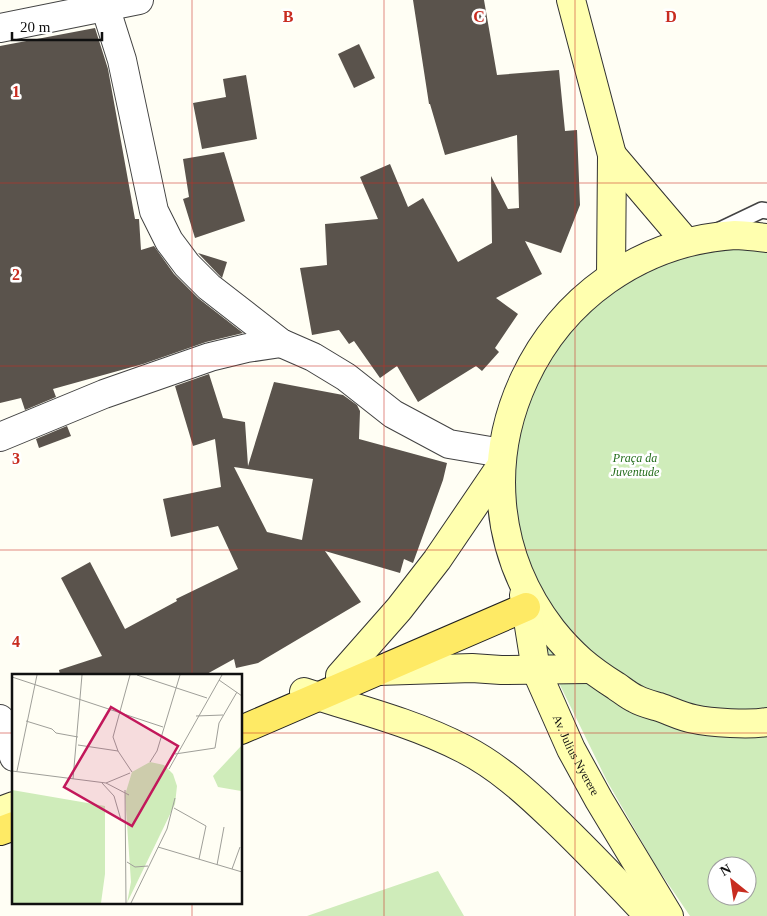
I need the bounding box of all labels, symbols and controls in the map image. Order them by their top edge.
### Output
text: B [283,8,294,25]
text: C [473,8,485,25]
text: D [665,8,677,25]
scale bar [12,10,102,42]
text: 20 m [20,19,51,35]
text: 1 [12,83,20,100]
text: 2 [12,266,20,283]
text: 3 [12,450,20,467]
park label: Praça da Juventude [611,451,660,479]
text: 4 [12,633,20,650]
inset map [12,674,242,904]
street label: Av. Julius Nyerere [550,713,602,798]
north arrow [707,856,757,906]
text: N [718,861,734,879]

